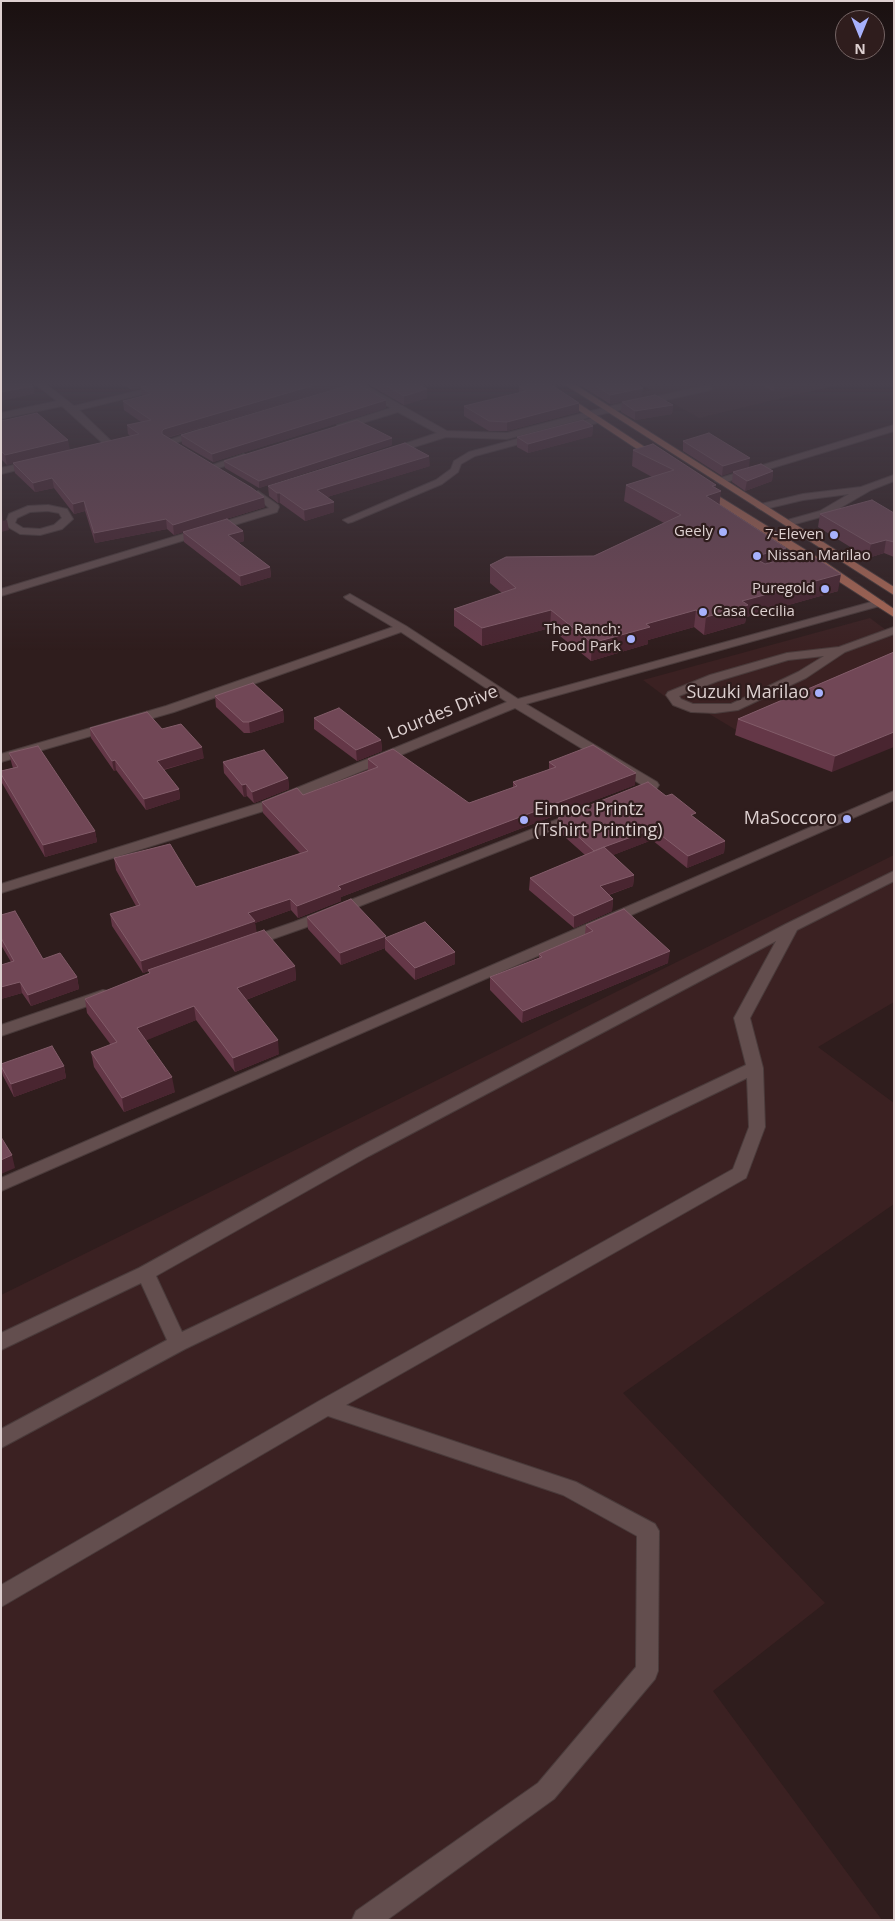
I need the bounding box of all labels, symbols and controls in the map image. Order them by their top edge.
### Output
north arrow [835,10,885,60]
text: N [854,40,866,59]
place label: Geely [674,523,713,541]
marker: Geely [717,526,729,538]
place label: 7-Eleven [765,526,824,544]
marker: 7-Eleven [828,529,840,541]
place label: Nissan Marilao [767,547,871,565]
marker: Nissan Marilao [751,550,763,562]
place label: Puregold [752,580,815,598]
marker: Puregold [819,583,831,595]
place label: Casa Cecilia [713,603,795,621]
marker: Casa Cecilia [697,606,709,618]
place label: The Ranch: Food Park [544,621,621,656]
marker: The Ranch: Food Park [625,633,637,645]
street label: Lourdes Drive [385,681,501,745]
place label: Suzuki Marilao [686,682,809,704]
marker: Suzuki Marilao [813,687,825,699]
place label: Einnoc Printz (Tshirt Printing) [534,799,663,842]
place label: MaSoccoro [744,808,837,830]
marker: MaSoccoro [841,813,853,825]
marker: Einnoc Printz (Tshirt Printing) [518,814,530,826]

